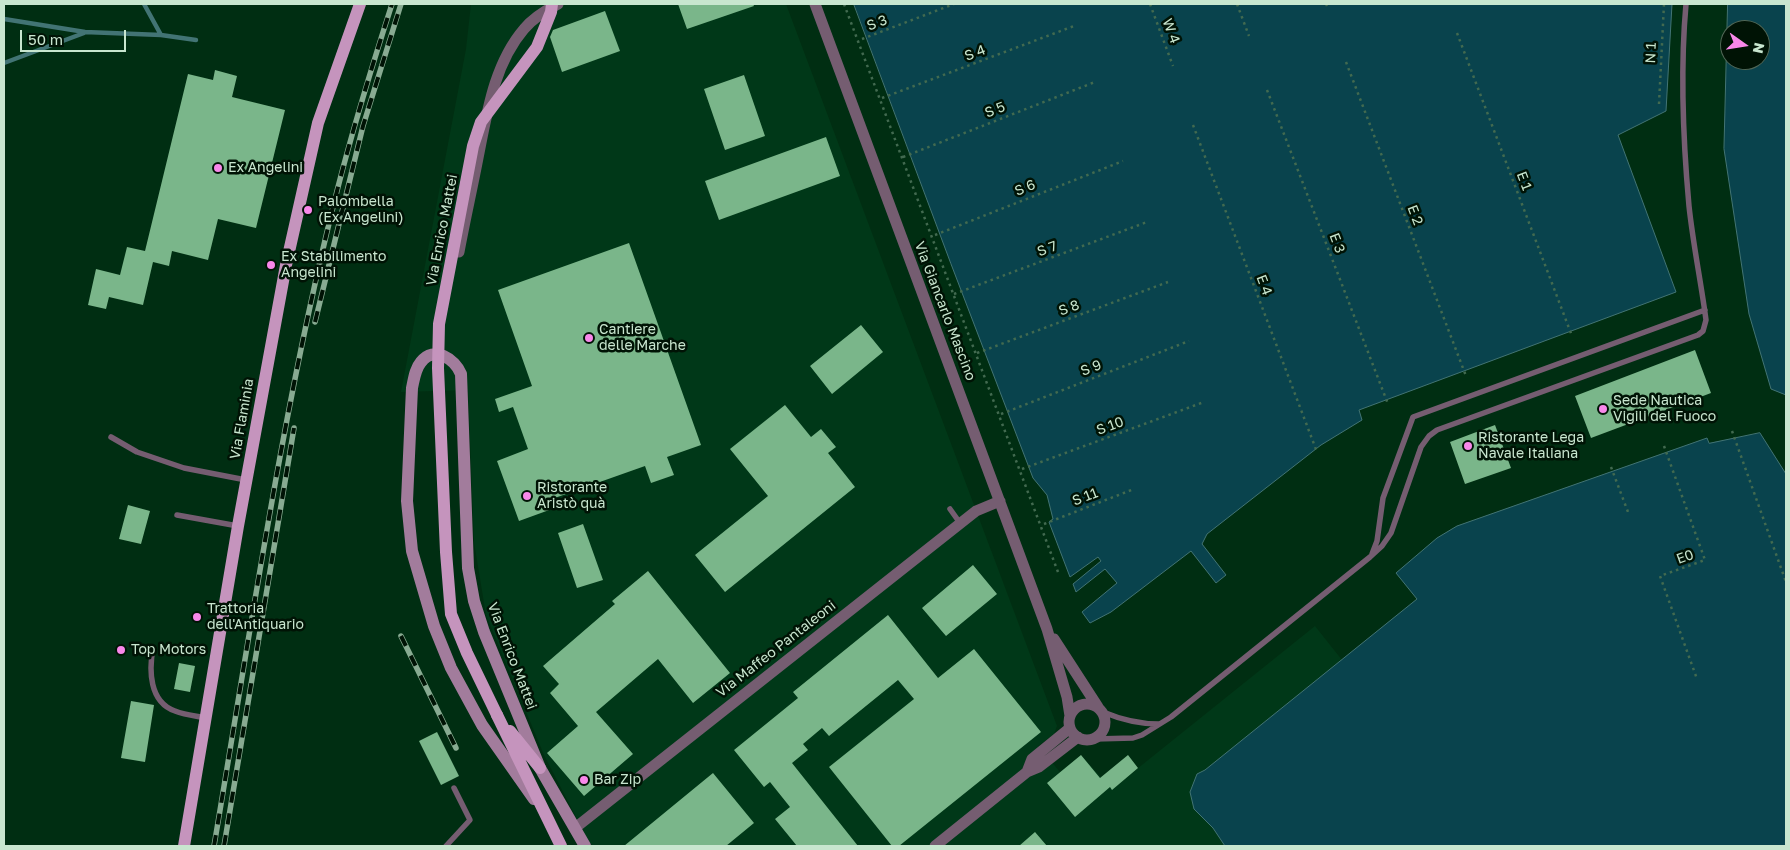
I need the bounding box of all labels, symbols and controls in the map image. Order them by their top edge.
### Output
street label: S 3 [864,11,890,35]
street label: W 4 [1159,16,1183,46]
scale bar [22,20,129,52]
north arrow [1720,20,1770,70]
text: 50 m [28,30,63,48]
street label: S 4 [962,41,988,65]
text: N [1750,41,1769,55]
street label: N 1 [1642,42,1660,64]
street label: S 5 [982,98,1008,122]
place label: Ex Angelini [228,160,303,176]
marker: Ex Angelini [212,162,224,174]
street label: E 1 [1513,169,1535,193]
street label: Via Enrico Mattei [423,173,461,287]
street label: S 6 [1012,176,1038,200]
place label: Palombella (Ex Angelini) [318,194,404,226]
street label: E 2 [1404,203,1426,227]
marker: Palombella (Ex Angelini) [302,204,314,216]
street label: E 3 [1326,231,1348,255]
street label: S 7 [1035,238,1059,260]
street label: Via Giancarlo Mascino [911,239,979,383]
place label: Ex Stabilimento Angelini [281,249,387,282]
marker: Ex Stabilimento Angelini [265,259,277,271]
street label: E 4 [1252,272,1276,298]
street label: S 8 [1056,297,1082,319]
place label: Cantiere delle Marche [599,322,686,354]
marker: Cantiere delle Marche [583,332,595,344]
street label: S 9 [1078,356,1104,380]
street label: Via Flaminia [227,377,257,461]
place label: Sede Nautica Vigili del Fuoco [1613,393,1716,426]
marker: Sede Nautica Vigili del Fuoco [1597,403,1609,415]
street label: S 10 [1094,413,1126,439]
place label: Ristorante Lega Navale Italiana [1478,430,1584,462]
marker: Ristorante Lega Navale Italiana [1462,440,1474,452]
place label: Ristorante Aristò quà [537,480,607,512]
street label: S 11 [1070,484,1100,510]
marker: Ristorante Aristò quà [521,490,533,502]
street label: E0 [1674,546,1696,568]
street label: Via Maffeo Pantaleoni [713,597,839,701]
street label: Via Enrico Mattei [484,600,540,712]
place label: Trattoria dell'Antiquario [207,601,304,634]
marker: Trattoria dell'Antiquario [191,611,203,623]
place label: Top Motors [131,642,206,658]
marker: Top Motors [115,644,127,656]
place label: Bar Zip [594,772,641,788]
marker: Bar Zip [578,774,590,786]

